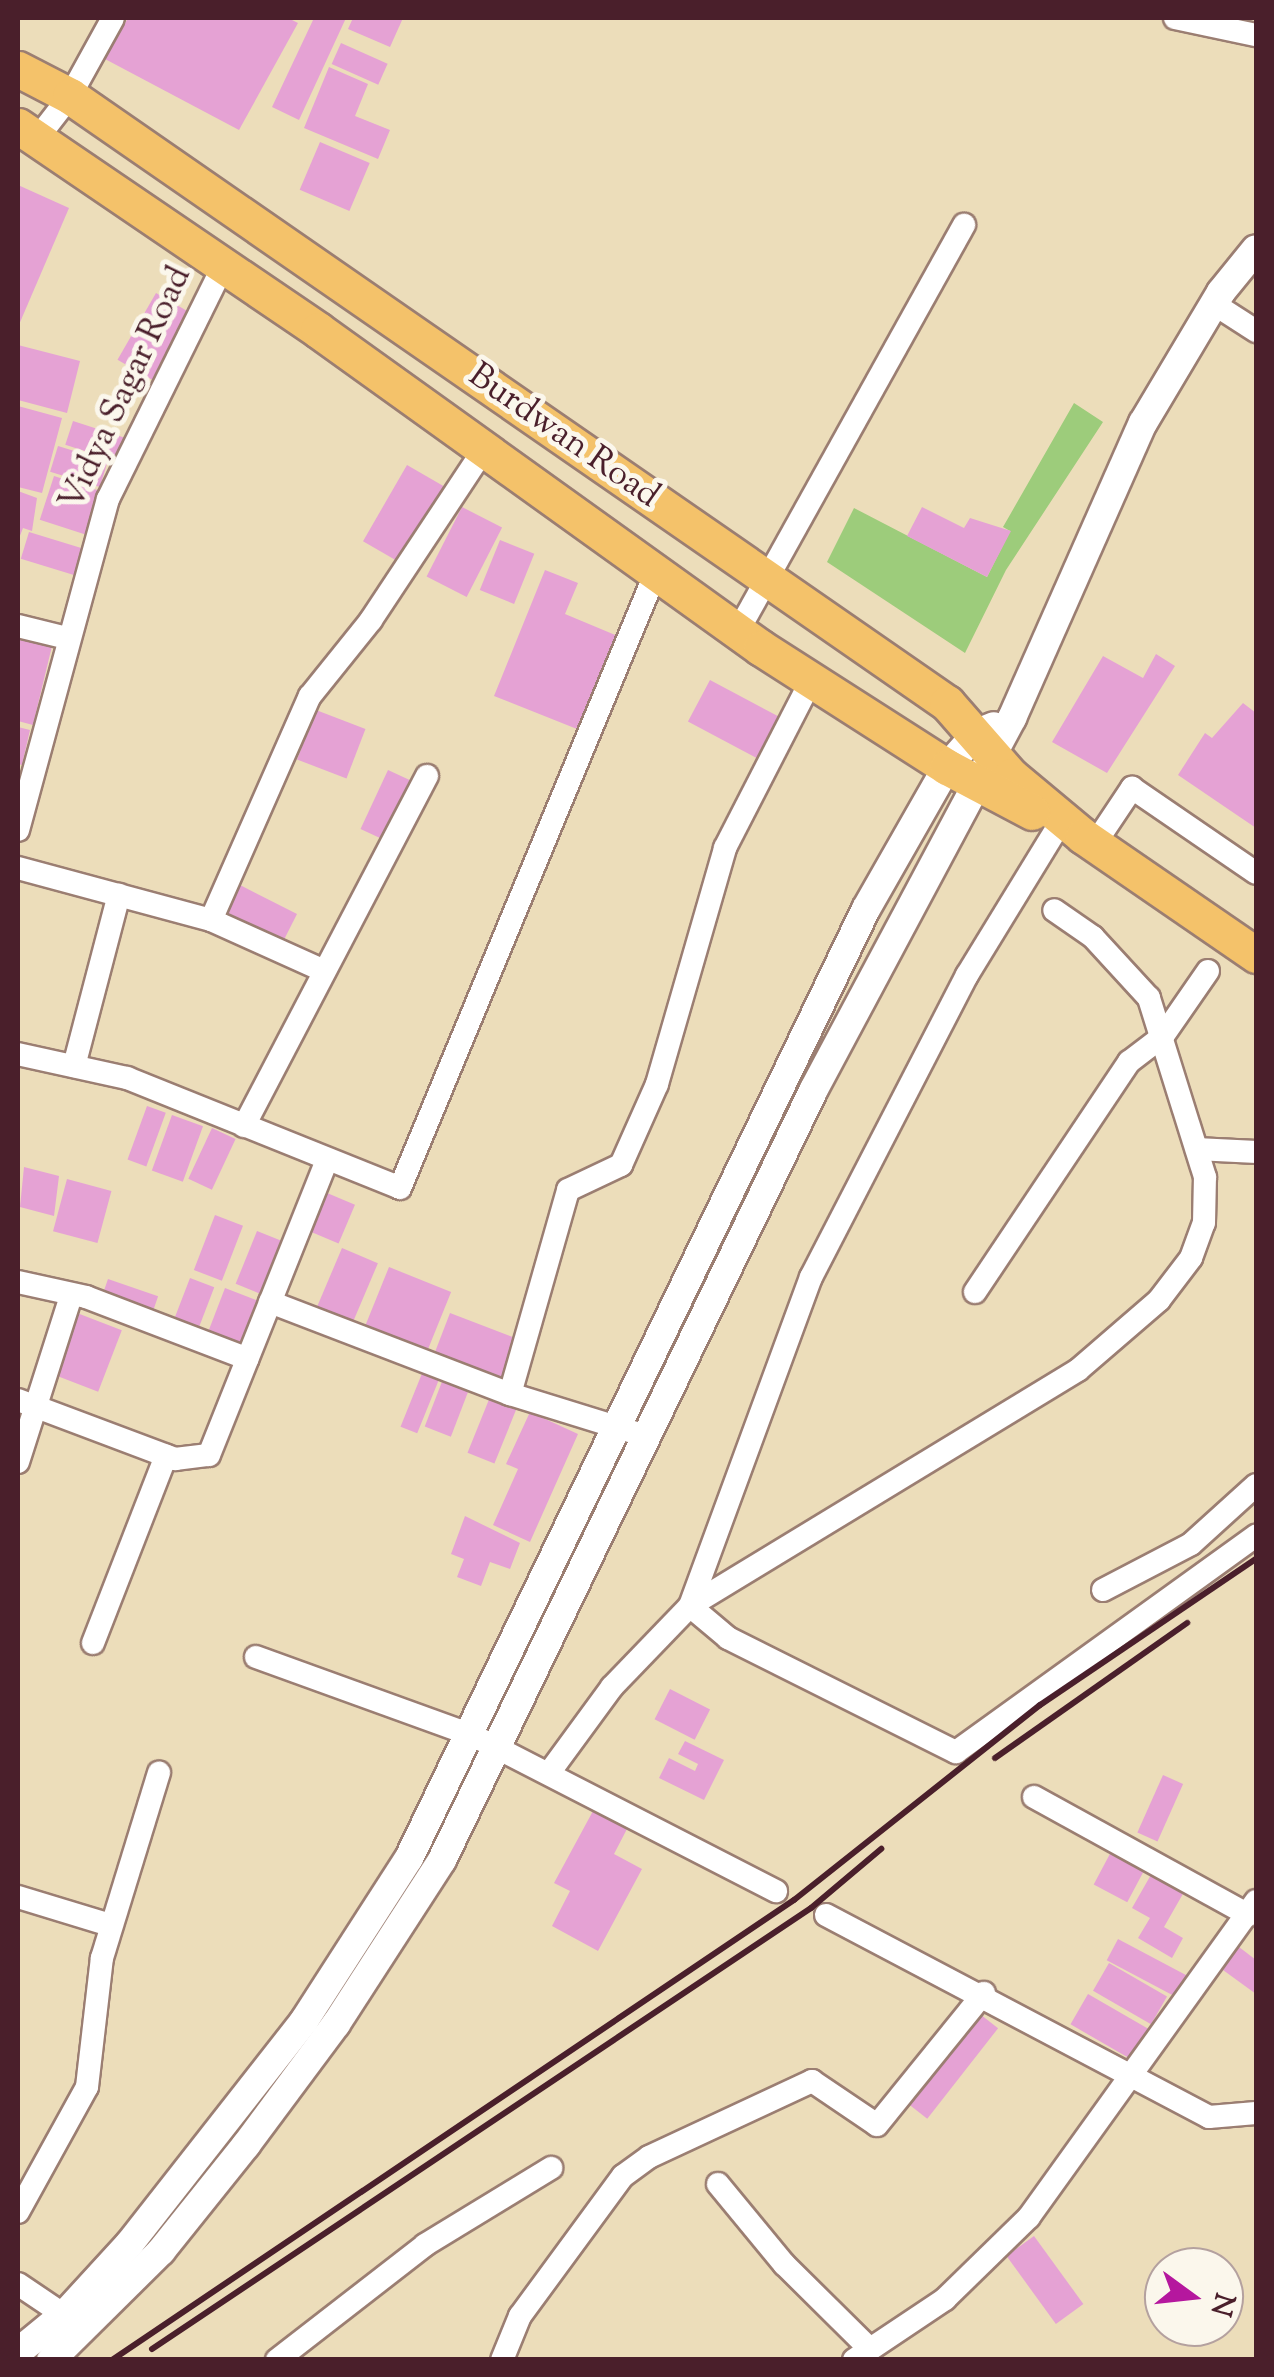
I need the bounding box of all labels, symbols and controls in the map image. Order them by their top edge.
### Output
street label: Vidya Sagar Road [52,260,202,518]
street label: Burdwan Road [459,356,667,518]
north arrow [1144,2247,1244,2347]
text: N [1199,2288,1243,2320]

